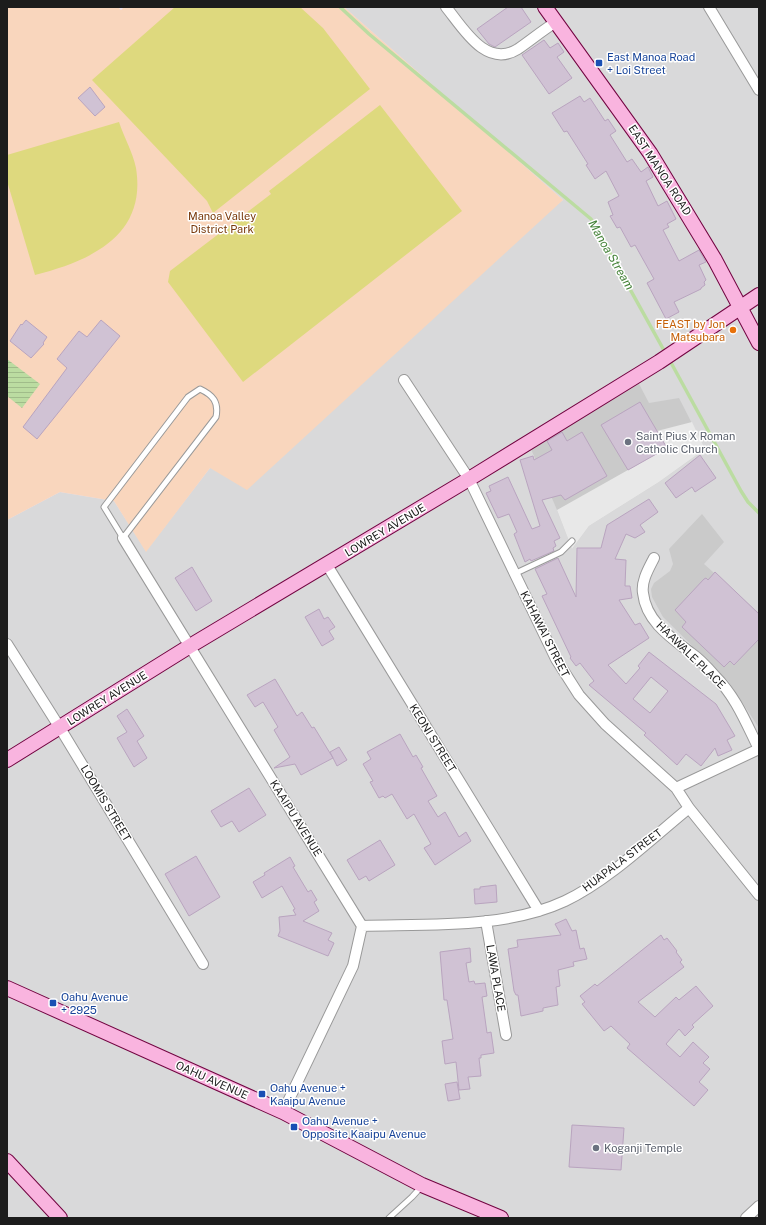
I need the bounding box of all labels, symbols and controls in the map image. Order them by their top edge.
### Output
place label: East Manoa Road + Loi Street [607,51,695,76]
marker: East Manoa Road + Loi Street [594,58,604,68]
street label: EAST MANOA ROAD [626,123,694,218]
park label: Manoa Valley District Park [188,210,256,235]
water label: Manoa Stream [585,218,637,292]
place label: FEAST by Jon Matsubara [656,318,725,343]
marker: FEAST by Jon Matsubara [728,325,738,335]
place label: Saint Pius X Roman Catholic Church [636,430,735,455]
marker: Saint Pius X Roman Catholic Church [623,437,633,447]
street label: LOWREY AVENUE [343,501,428,559]
street label: KAHAWAI STREET [518,589,572,679]
street label: HAAWALE PLACE [654,619,728,691]
street label: LOWREY AVENUE [65,668,149,727]
street label: KEONI STREET [407,702,459,775]
street label: LOOMIS STREET [79,763,134,844]
street label: KAAIPU AVENUE [268,778,324,858]
street label: HUAPALA STREET [580,826,664,894]
street label: LAWA PLACE [484,943,508,1013]
place label: Oahu Avenue + 2925 [61,991,128,1016]
marker: Oahu Avenue + 2925 [48,998,58,1008]
street label: OAHU AVENUE [174,1059,250,1101]
place label: Oahu Avenue + Kaaipu Avenue [270,1082,346,1107]
marker: Oahu Avenue + Kaaipu Avenue [257,1089,267,1099]
place label: Oahu Avenue + Opposite Kaaipu Avenue [302,1115,426,1140]
marker: Oahu Avenue + Opposite Kaaipu Avenue [289,1122,299,1132]
place label: Koganji Temple [604,1142,682,1154]
marker: Koganji Temple [591,1143,601,1153]

